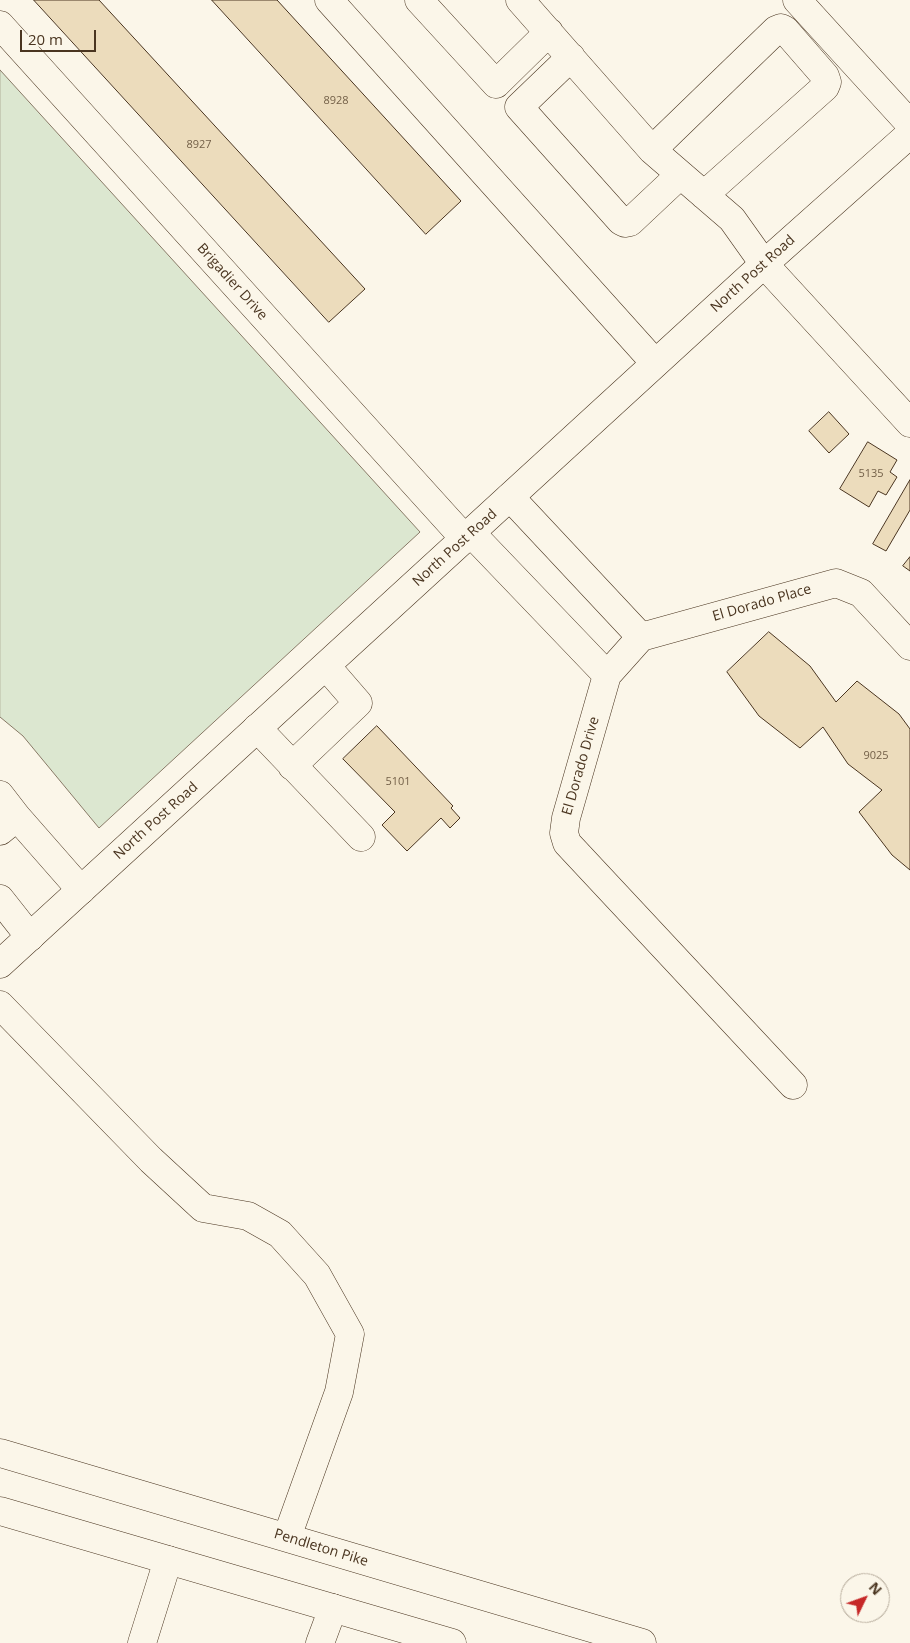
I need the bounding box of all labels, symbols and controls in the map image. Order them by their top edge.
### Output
scale bar [22,20,99,52]
text: 20 m [28,29,63,49]
house number: 8928 [323,94,349,108]
house number: 8927 [186,138,212,152]
street label: North Post Road [707,232,799,316]
street label: Brigadier Drive [193,240,271,324]
house number: 5135 [858,467,884,481]
street label: North Post Road [409,506,501,590]
street label: El Dorado Place [711,581,813,625]
street label: El Dorado Drive [559,715,603,817]
house number: 9025 [863,749,889,763]
house number: 5101 [385,775,411,789]
street label: North Post Road [110,779,202,863]
street label: Pendleton Pike [272,1526,370,1570]
north arrow [840,1573,890,1623]
text: N [865,1578,887,1599]

